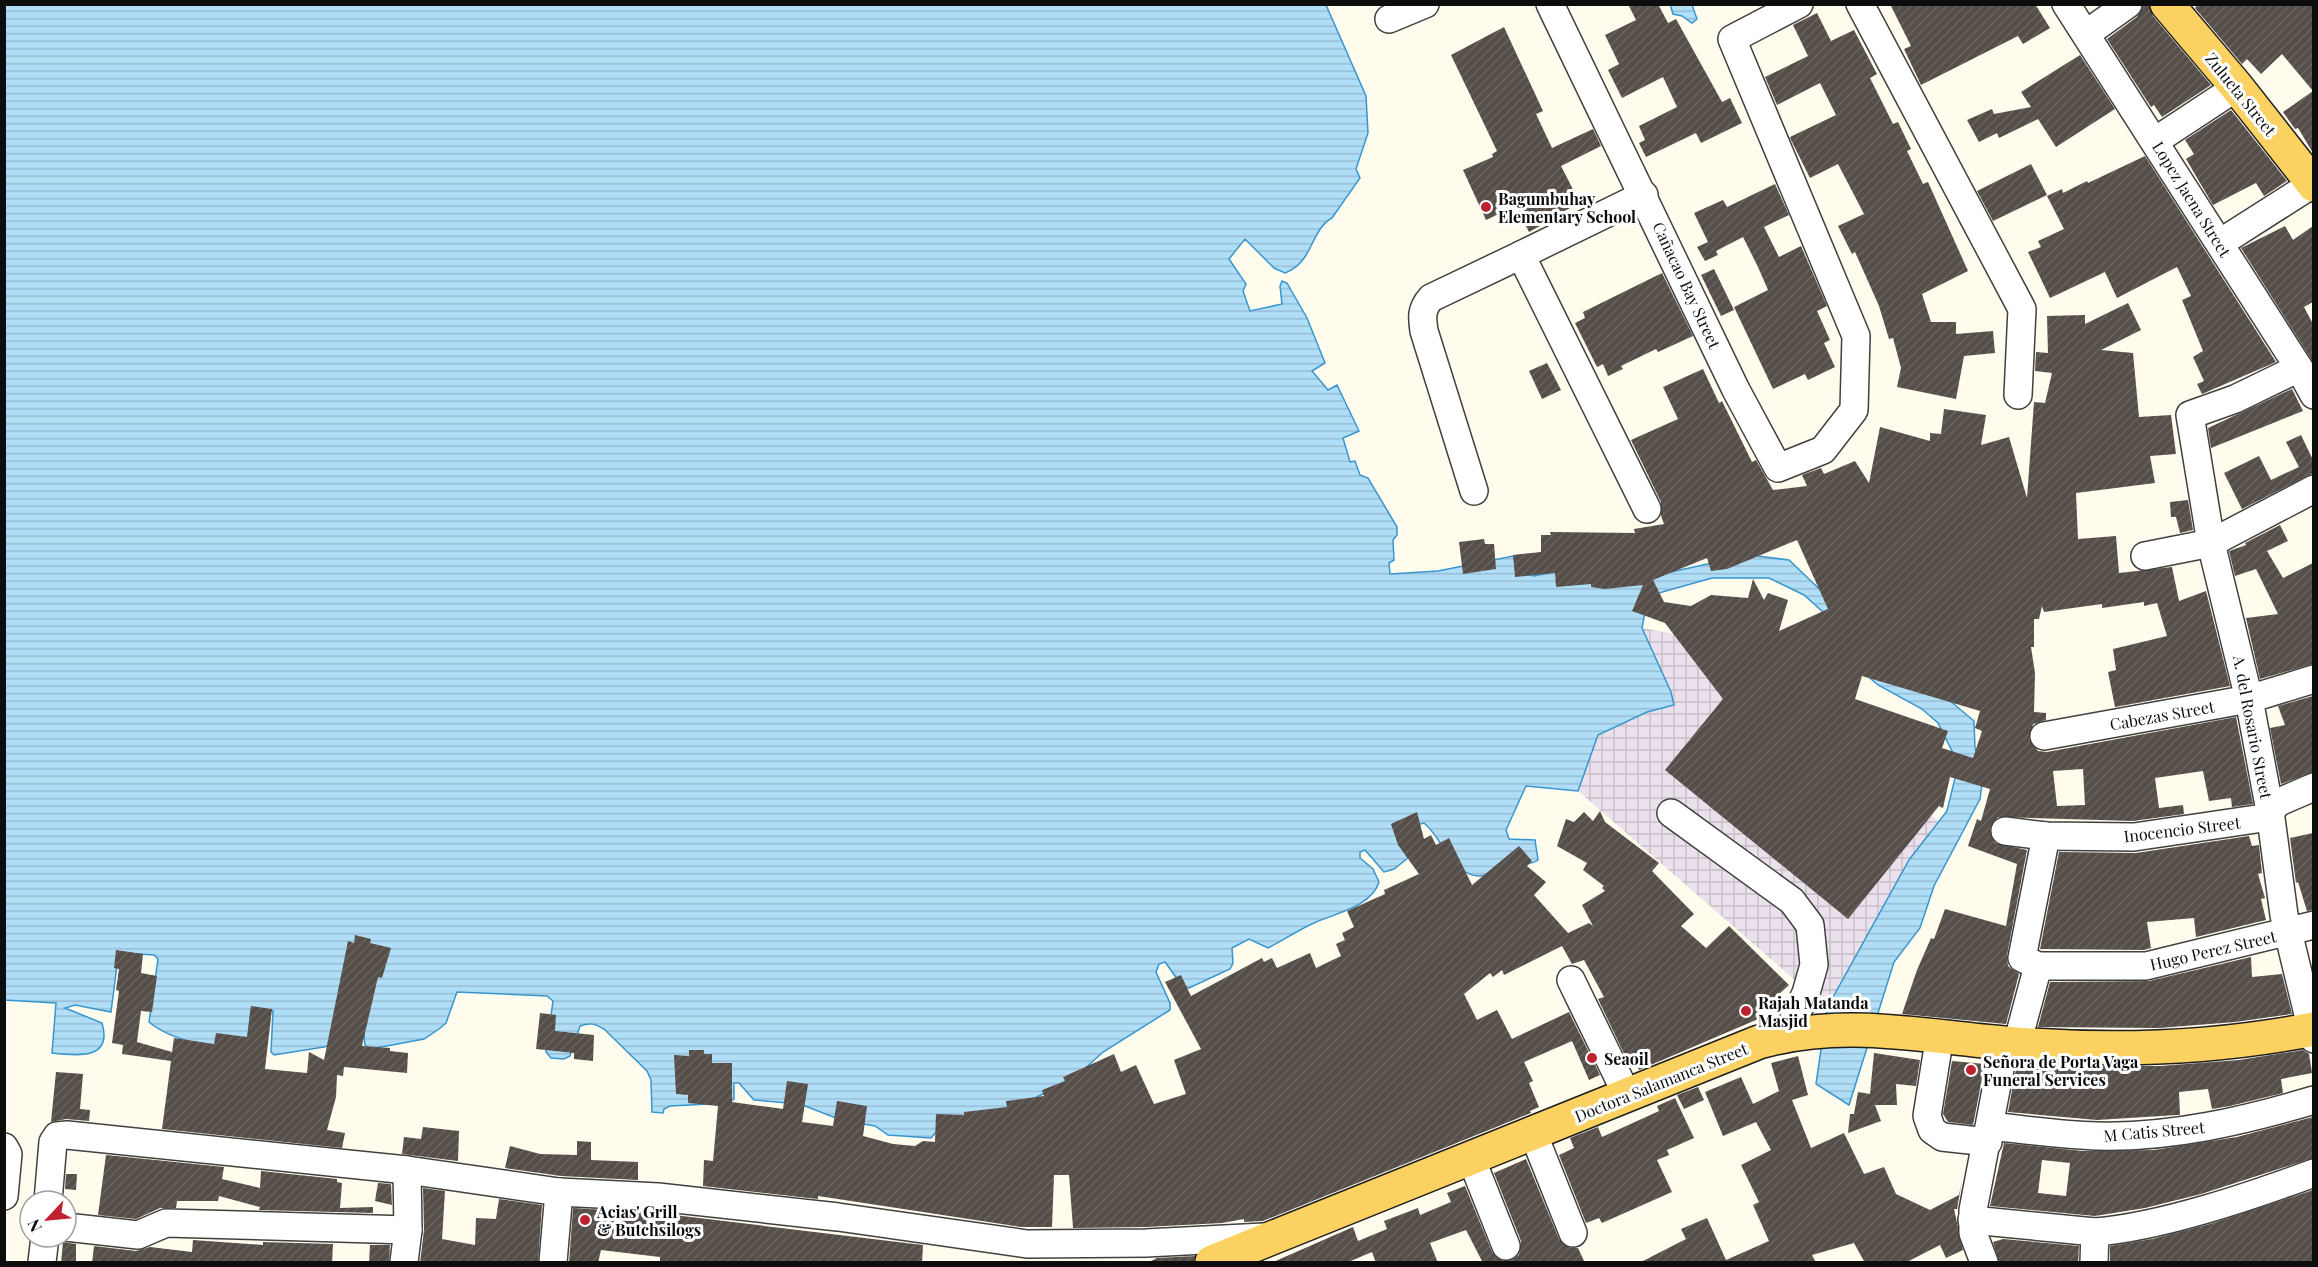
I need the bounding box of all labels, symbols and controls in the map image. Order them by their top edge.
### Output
street label: Zulueta Street [2201,48,2281,140]
street label: Lopez Jaena Street [2148,137,2236,261]
place label: Bagumbuhay Elementary School [1498,188,1636,227]
marker: Bagumbuhay Elementary School [1479,200,1493,214]
street label: Cañacao Bay Street [1648,218,1726,352]
street label: A. del Rosario Street [2229,652,2277,801]
street label: Cabezas Street [2108,695,2216,735]
street label: Inocencio Street [2122,811,2242,847]
street label: Hugo Perez Street [2148,925,2279,975]
place label: Rajah Matanda Masjid [1758,992,1869,1031]
marker: Rajah Matanda Masjid [1739,1004,1753,1018]
street label: Doctora Salamanca Street [1571,1038,1751,1126]
place label: Seaoil [1604,1048,1649,1069]
marker: Seaoil [1585,1051,1599,1065]
place label: Señora de Porta Vaga Funeral Services [1983,1051,2139,1090]
marker: Señora de Porta Vaga Funeral Services [1964,1063,1978,1077]
street label: M Catis Street [2103,1116,2206,1146]
north arrow [18,1189,78,1249]
place label: Acias' Grill & Butchsilogs [596,1201,701,1240]
marker: Acias' Grill & Butchsilogs [578,1213,592,1227]
text: N [22,1216,46,1236]

